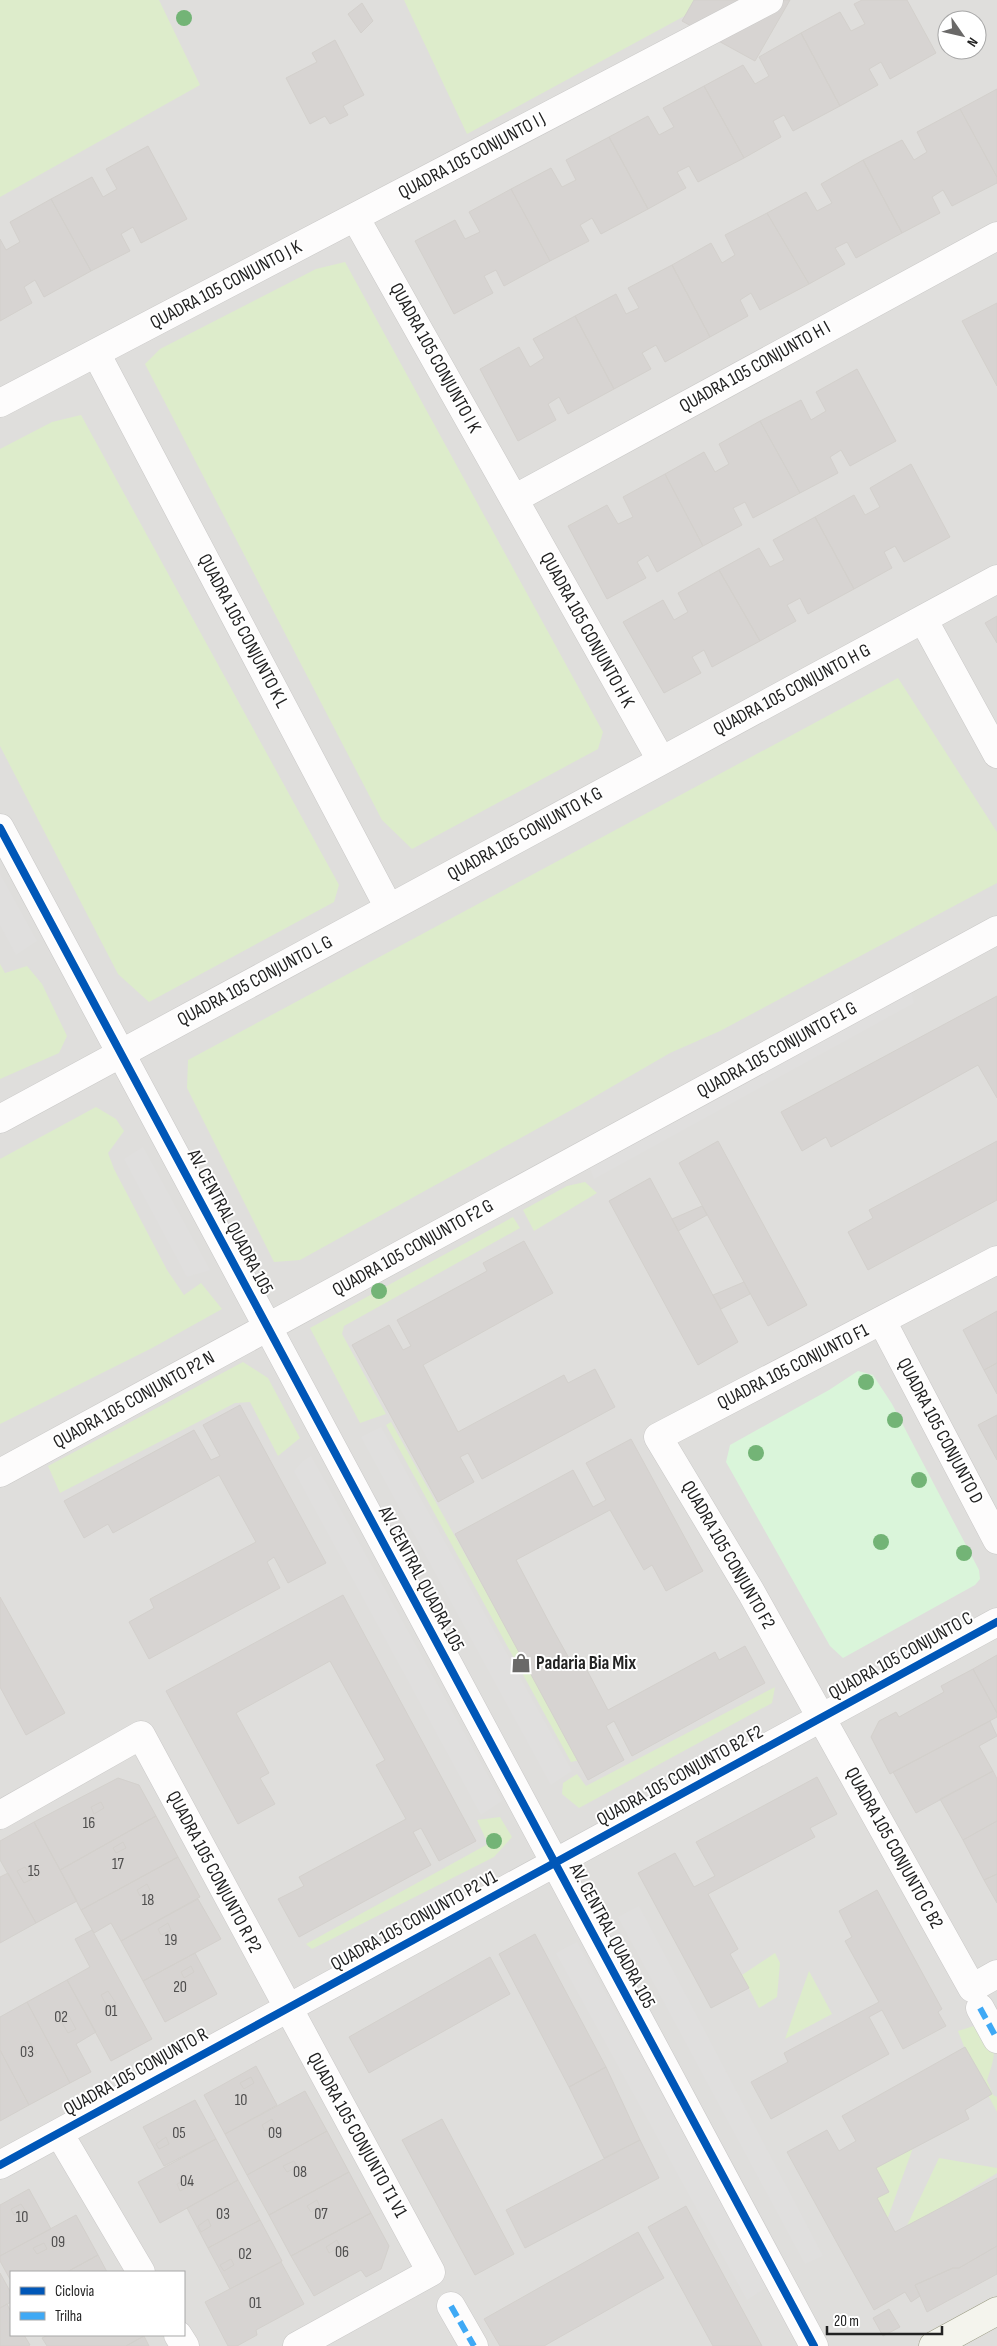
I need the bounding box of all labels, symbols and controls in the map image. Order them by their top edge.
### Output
north arrow [937,10,987,60]
text: N [963,34,982,50]
street label: QUADRA 105 CONJUNTO I J [394,108,550,204]
street label: QUADRA 105 CONJUNTO J K [146,235,306,335]
street label: QUADRA 105 CONJUNTO I K [384,279,486,437]
street label: QUADRA 105 CONJUNTO H I [675,316,835,418]
street label: QUADRA 105 CONJUNTO H K [535,548,639,712]
street label: QUADRA 105 CONJUNTO K L [193,550,293,712]
street label: QUADRA 105 CONJUNTO H G [709,639,875,741]
street label: QUADRA 105 CONJUNTO K G [443,782,607,886]
street label: QUADRA 105 CONJUNTO L G [174,930,336,1032]
street label: QUADRA 105 CONJUNTO F1 G [693,996,861,1104]
street label: AV. CENTRAL QUADRA 105 [182,1145,278,1299]
street label: QUADRA 105 CONJUNTO F2 G [329,1194,497,1302]
street label: QUADRA 105 CONJUNTO F1 [713,1319,873,1415]
street label: QUADRA 105 CONJUNTO P2 N [49,1346,219,1454]
street label: QUADRA 105 CONJUNTO D [892,1354,988,1508]
street label: QUADRA 105 CONJUNTO F2 [676,1477,780,1633]
street label: AV. CENTRAL QUADRA 105 [373,1502,469,1656]
street label: QUADRA 105 CONJUNTO C [825,1607,977,1705]
shop icon: Padaria Bia Mix [510,1652,532,1674]
place label: Padaria Bia Mix [536,1652,636,1675]
street label: QUADRA 105 CONJUNTO B2 F2 [593,1721,767,1831]
street label: QUADRA 105 CONJUNTO C B2 [840,1763,948,1933]
street label: QUADRA 105 CONJUNTO R P2 [162,1787,266,1957]
house number: 16 [83,1814,95,1833]
house number: 17 [112,1855,125,1874]
street label: AV. CENTRAL QUADRA 105 [564,1859,660,2013]
house number: 15 [28,1862,40,1881]
street label: QUADRA 105 CONJUNTO P2 V1 [327,1866,501,1976]
house number: 18 [142,1891,154,1910]
house number: 19 [165,1931,177,1950]
house number: 20 [173,1978,187,1997]
house number: 01 [105,2002,118,2021]
house number: 02 [54,2008,68,2027]
street label: QUADRA 105 CONJUNTO R [60,2023,212,2121]
house number: 03 [20,2043,34,2062]
street label: QUADRA 105 CONJUNTO T1 V1 [302,2048,412,2222]
house number: 10 [235,2091,247,2110]
house number: 05 [172,2124,186,2143]
house number: 09 [268,2124,282,2143]
house number: 08 [293,2163,307,2182]
house number: 04 [180,2172,194,2191]
house number: 03 [216,2205,230,2224]
house number: 07 [314,2205,328,2224]
house number: 10 [16,2208,28,2227]
house number: 09 [51,2233,65,2252]
house number: 06 [335,2243,349,2262]
house number: 02 [238,2245,252,2264]
legend [10,2271,185,2336]
text: Ciclovia [55,2282,95,2301]
house number: 01 [249,2294,262,2313]
scale bar [827,2304,942,2336]
text: Trilha [55,2307,82,2326]
text: 20 m [834,2312,859,2331]

